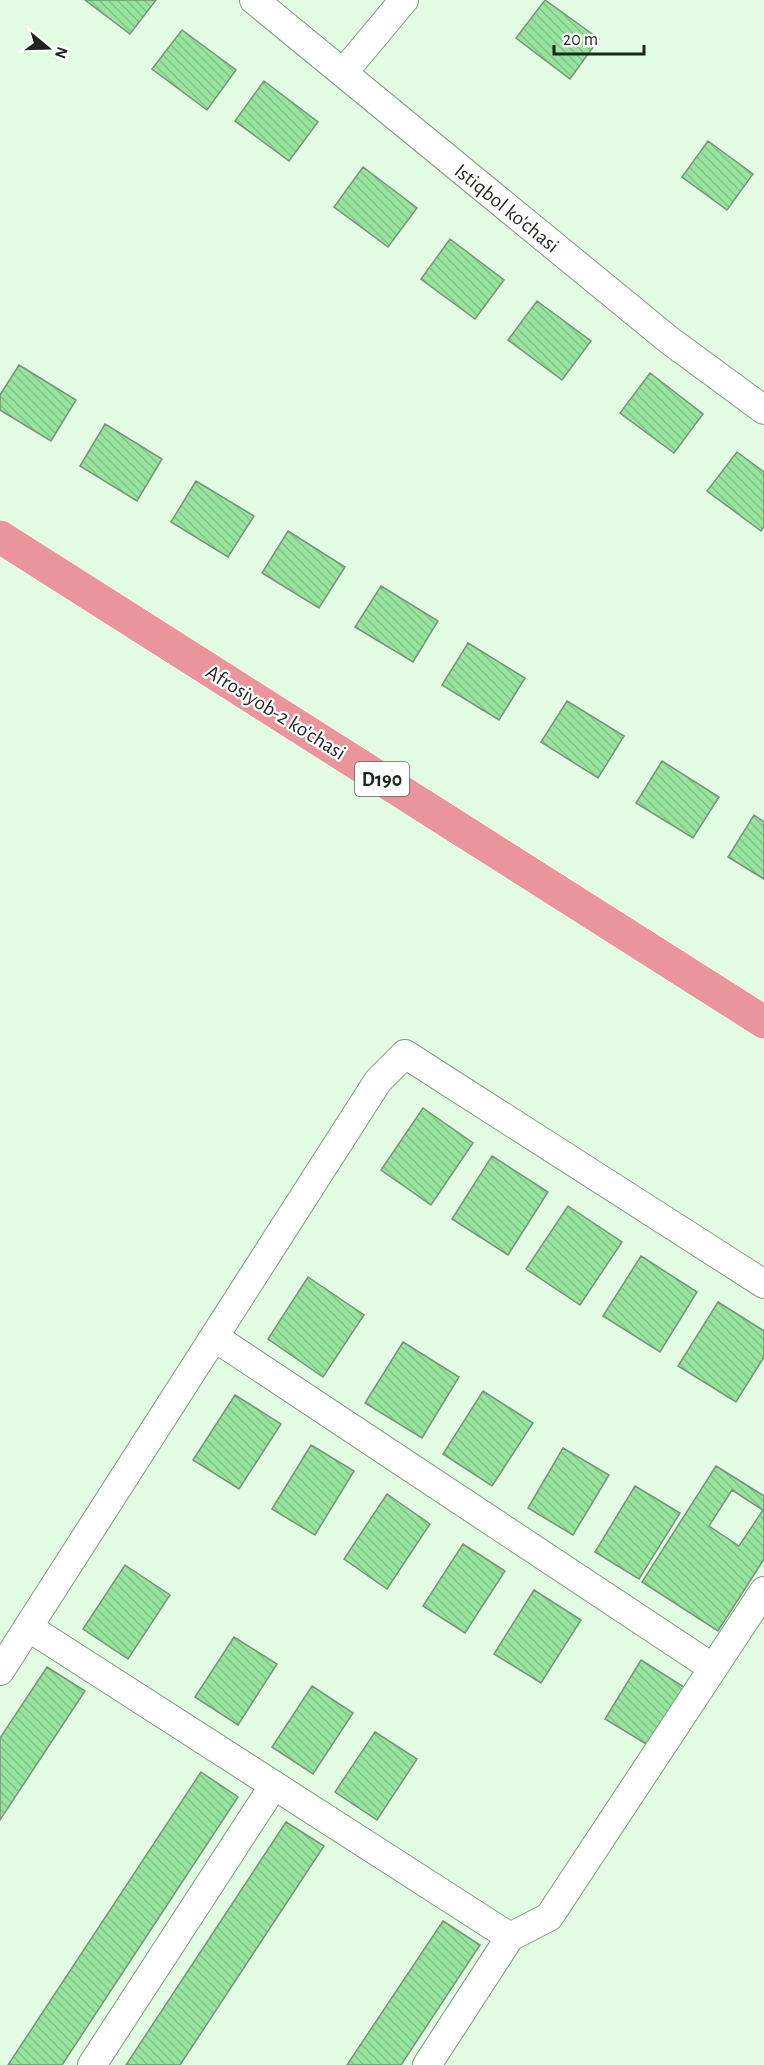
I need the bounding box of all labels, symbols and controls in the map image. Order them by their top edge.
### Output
north arrow [18,18,78,78]
scale bar [554,18,644,56]
text: 20 m [563,31,598,49]
text: N [52,45,71,60]
street label: Istiqbol ko'chasi [450,160,563,257]
street label: Afrosiyob-2 ko'chasi [202,661,349,764]
road number: D190 [355,762,409,796]

